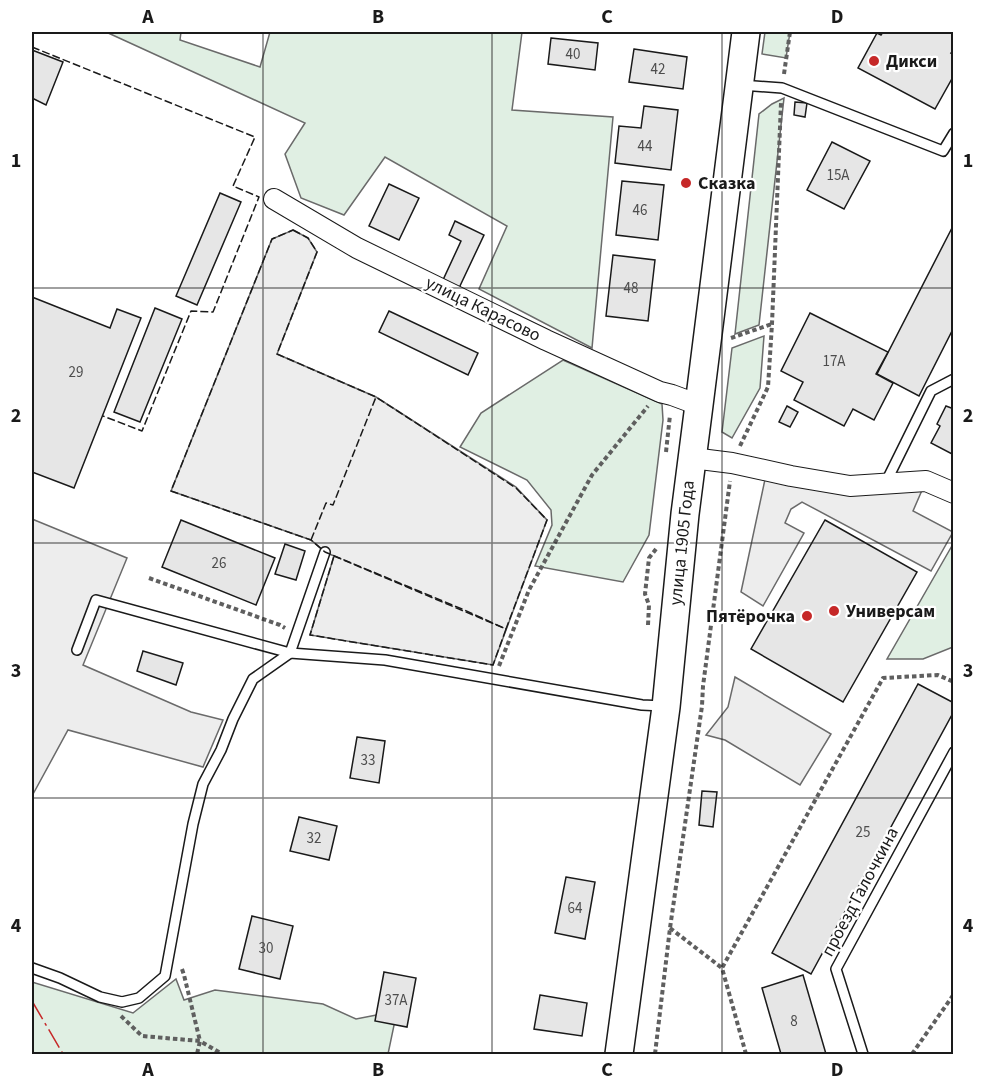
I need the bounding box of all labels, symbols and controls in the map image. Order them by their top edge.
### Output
text: A [141,3,154,31]
text: B [372,3,384,31]
text: C [601,3,613,31]
text: D [831,3,843,31]
house number: 40 [566,44,580,65]
place label: Дикси [886,49,937,74]
marker: Дикси [867,54,881,68]
house number: 42 [651,59,665,80]
house number: 44 [638,136,653,157]
text: 1 [11,147,21,175]
text: 1 [963,147,973,175]
house number: 15А [826,165,850,186]
place label: Сказка [698,171,755,196]
marker: Сказка [679,176,693,190]
house number: 46 [633,200,647,221]
street label: улица Карасово [421,270,545,348]
house number: 48 [624,278,638,299]
house number: 17А [822,351,846,372]
house number: 29 [69,362,83,383]
text: 2 [11,402,21,430]
text: 2 [963,402,973,430]
street label: улица 1905 Года [663,479,701,607]
house number: 26 [212,553,226,574]
place label: Универсам [846,599,935,624]
place label: Пятёрочка [706,604,795,629]
marker: Универсам [827,604,841,618]
marker: Пятёрочка [800,609,814,623]
text: 3 [11,657,21,685]
text: 3 [963,657,973,685]
house number: 33 [361,750,375,771]
house number: 25 [856,822,870,843]
street label: проезд Галочкина [815,823,905,961]
house number: 32 [307,828,321,849]
house number: 64 [568,898,583,919]
text: 4 [11,912,22,940]
text: 4 [963,912,974,940]
house number: 30 [259,938,273,959]
house number: 37А [384,990,408,1011]
house number: 8 [790,1011,798,1032]
text: A [141,1056,154,1084]
text: B [372,1056,384,1084]
text: C [601,1056,613,1084]
text: D [831,1056,843,1084]

